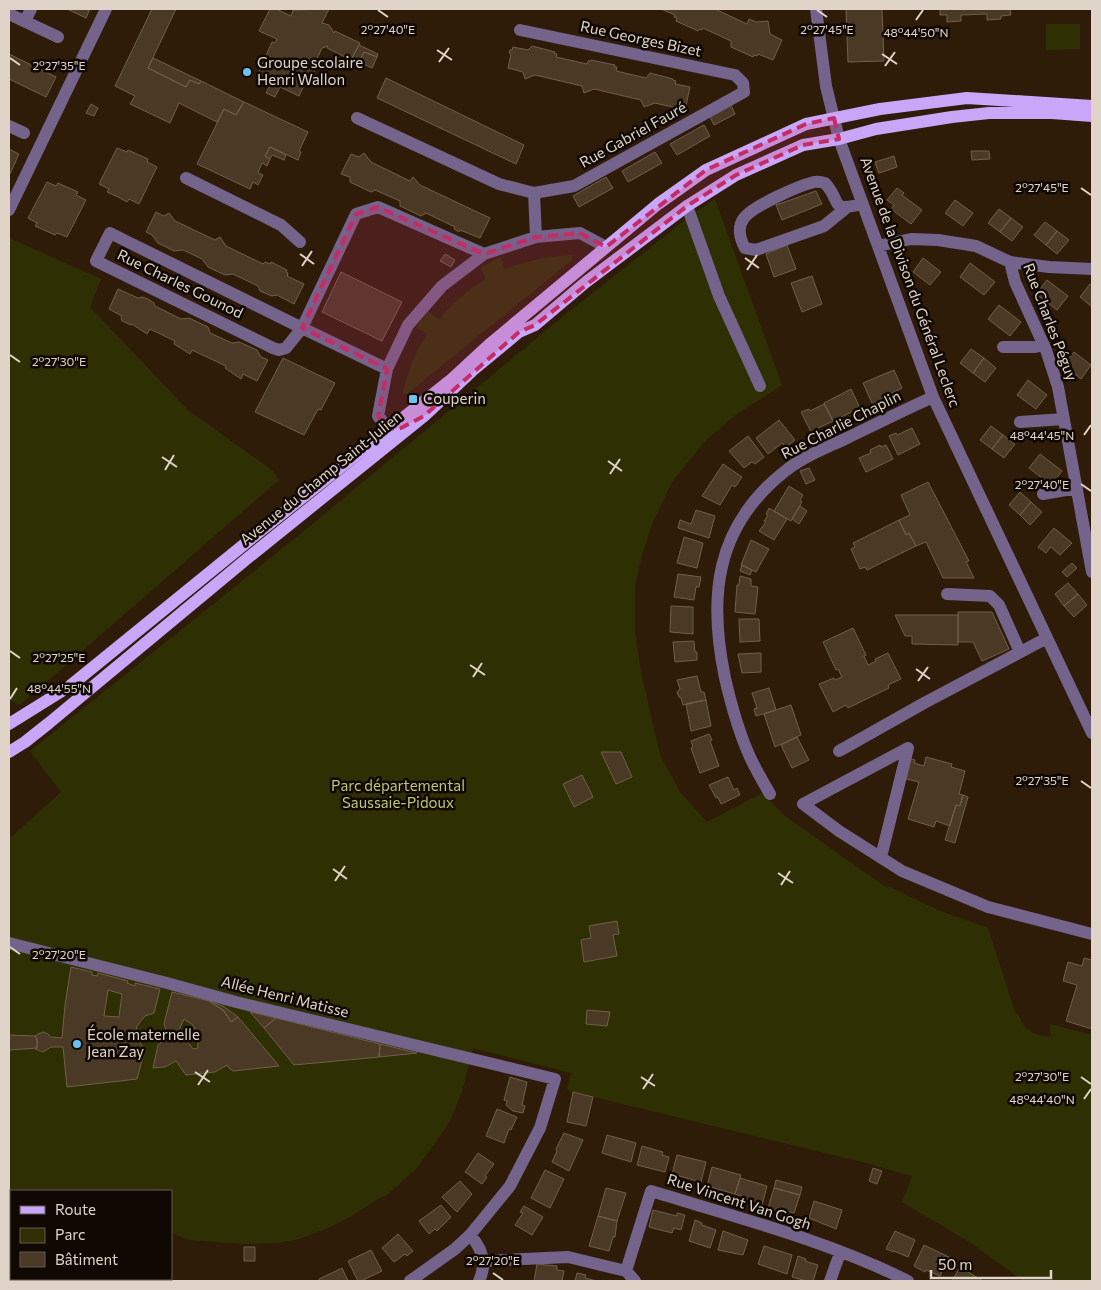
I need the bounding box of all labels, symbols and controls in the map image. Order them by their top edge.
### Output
street label: Rue Georges Bizet [579,16,703,60]
text: 2°27'40"E [361,22,415,36]
text: 2°27'45"E [800,22,854,36]
text: 48°44'50"N [883,25,949,39]
place label: Groupe scolaire Henri Wallon [257,53,363,88]
text: 2°27'35"E [32,58,86,72]
marker: Groupe scolaire Henri Wallon [241,66,253,78]
street label: Rue Gabriel Fauré [576,97,689,171]
street label: Avenue de la Divison du Général Leclerc [857,154,965,409]
text: 2°27'45"E [1015,180,1069,194]
street label: Rue Charles Gounod [115,245,246,321]
street label: Rue Charles Péguy [1020,260,1082,383]
text: 2°27'30"E [32,354,86,368]
street label: Rue Charlie Chaplin [778,386,904,462]
place label: Couperin [423,389,486,407]
marker: Couperin [407,393,419,405]
street label: Avenue du Champ Saint-Julien [236,406,405,548]
text: 48°44'45"N [1010,428,1074,442]
text: 2°27'40"E [1015,477,1069,491]
text: 2°27'25"E [33,650,85,664]
text: 48°44'55"N [27,681,91,695]
text: 2°27'35"E [1015,773,1069,787]
park label: Parc départemental Saussaie-Pidoux [331,776,465,811]
text: 2°27'20"E [32,947,86,961]
street label: Allée Henri Matisse [220,971,351,1021]
place label: École maternelle Jean Zay [87,1024,200,1060]
marker: École maternelle Jean Zay [71,1038,83,1050]
text: 2°27'30"E [1015,1069,1069,1083]
text: 48°44'40"N [1009,1092,1075,1106]
street label: Rue Vincent Van Gogh [665,1169,814,1233]
legend [10,1190,172,1280]
text: Route [55,1200,96,1218]
text: Parc [55,1225,85,1243]
scale bar [931,1248,1051,1280]
text: Bâtiment [55,1250,118,1268]
text: 2°27'20"E [466,1253,520,1267]
text: 50 m [938,1255,972,1273]

